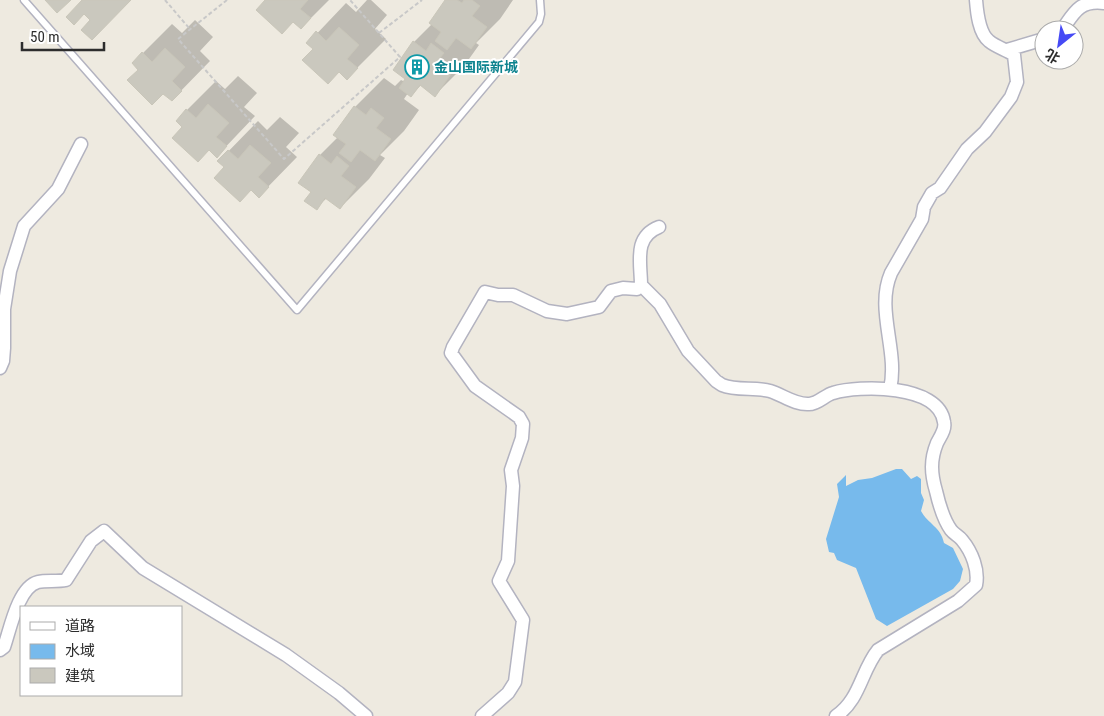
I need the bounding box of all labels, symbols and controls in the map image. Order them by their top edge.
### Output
scale bar [22,20,105,52]
north arrow [1034,20,1084,70]
text: 50 m [30,28,60,46]
text: 北 [1042,46,1063,67]
building icon: 金山国际新城 [404,54,430,80]
place label: 金山国际新城 [434,59,518,75]
legend [20,606,182,696]
text: 道路 [65,617,95,635]
text: 水域 [65,642,95,660]
text: 建筑 [65,667,95,685]

